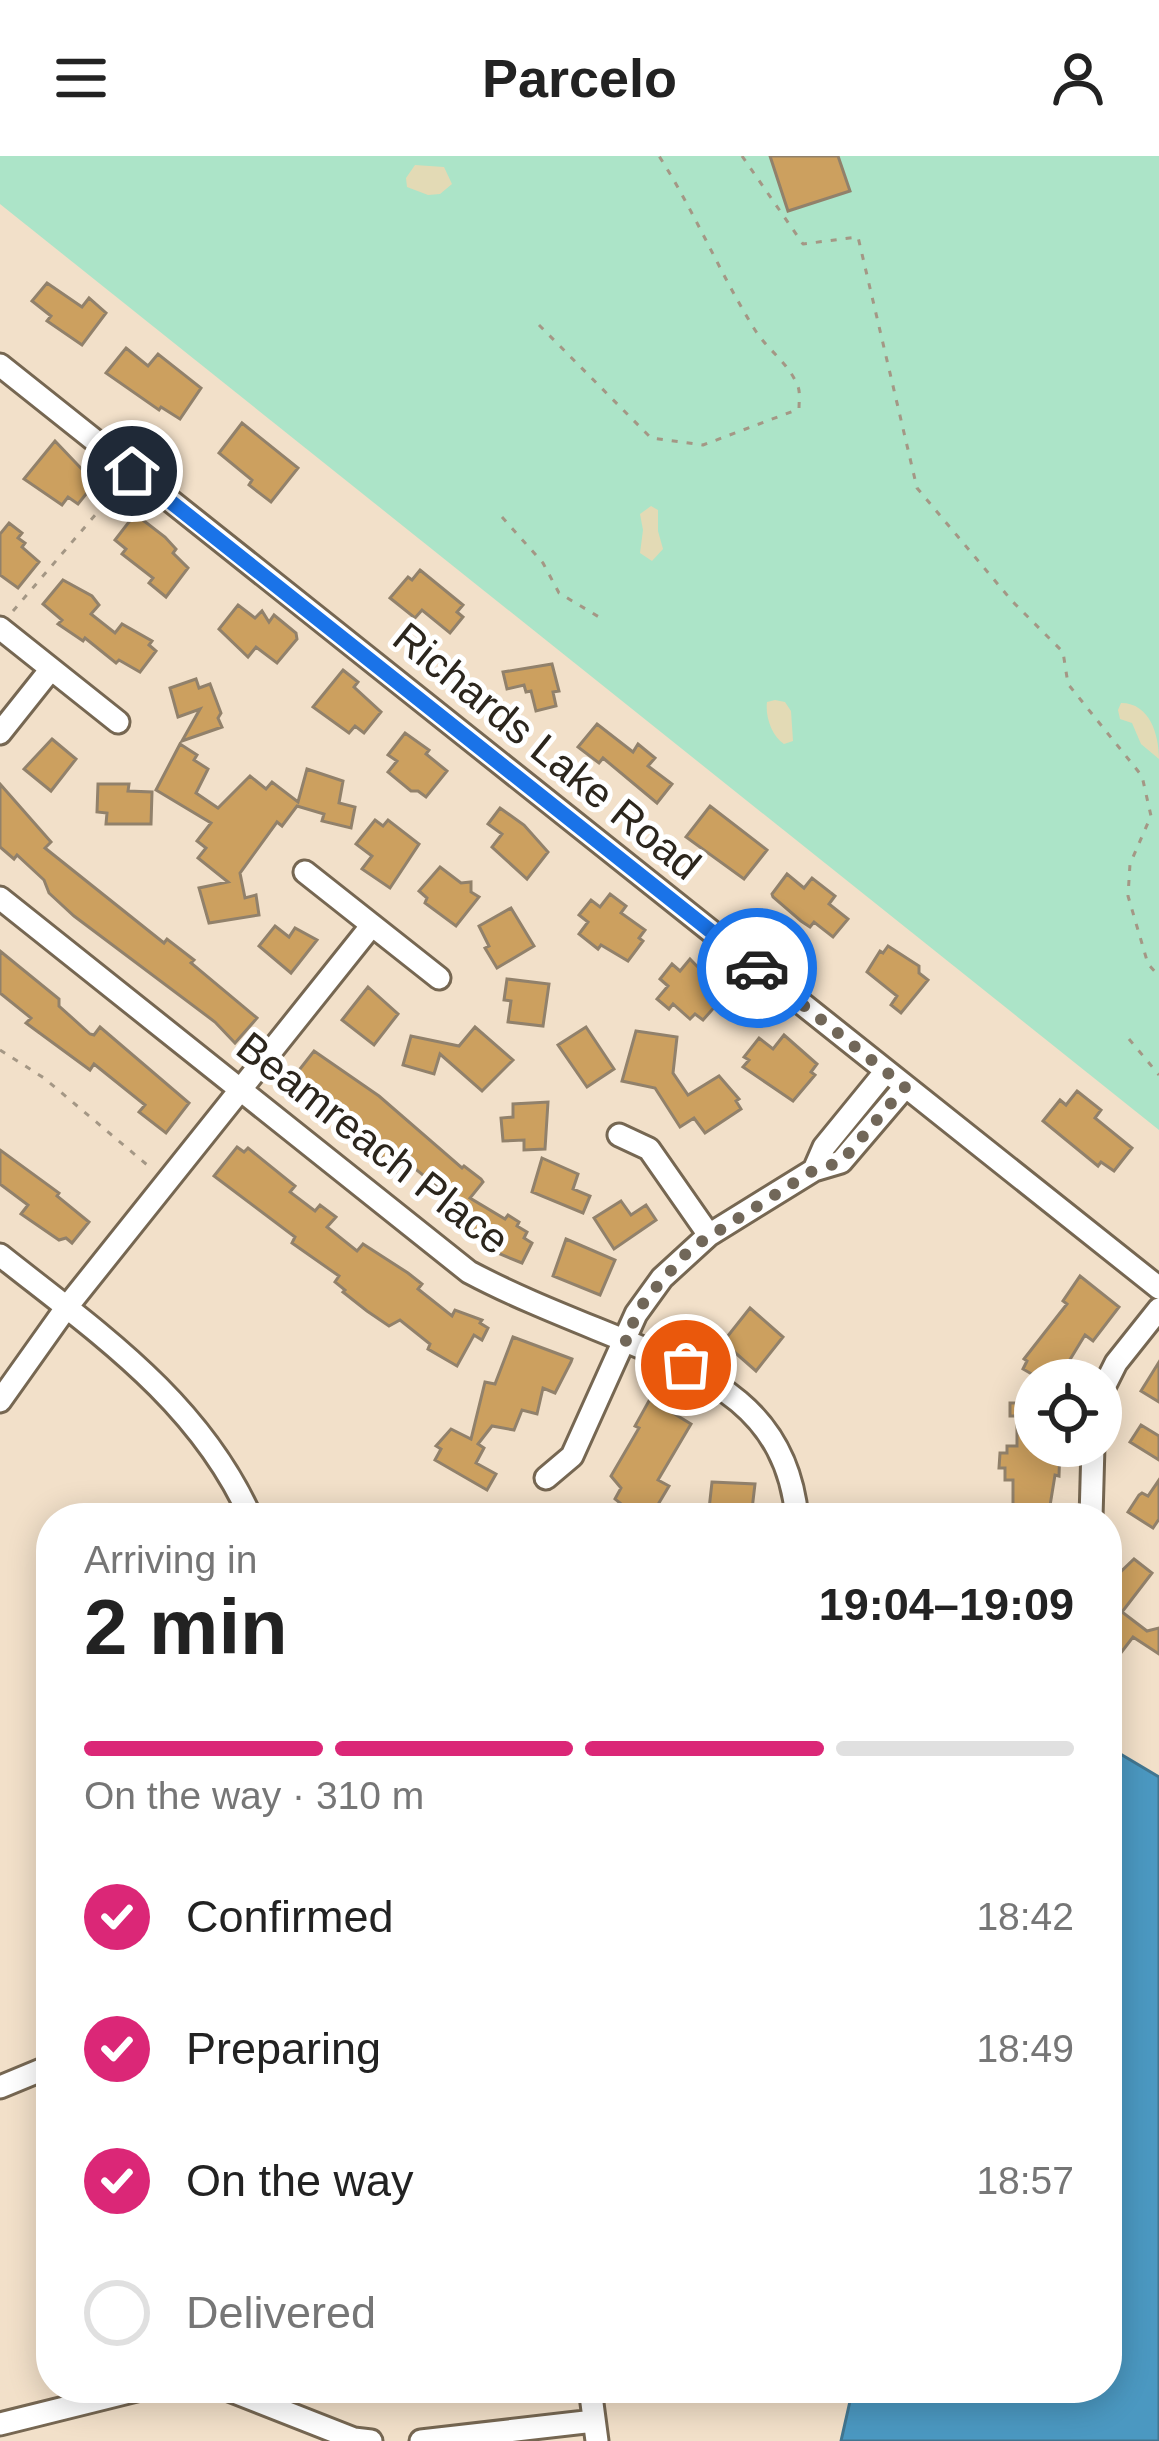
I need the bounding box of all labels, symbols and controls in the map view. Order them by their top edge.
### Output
icon: menu [48,45,114,111]
icon: person [1045,45,1111,111]
text: Parcelo [482,48,677,108]
pin [81,420,183,522]
icon: home [99,438,165,504]
street label: Richards Lake Road [384,613,710,889]
courier [697,908,817,1028]
icon: car [724,935,790,1001]
street label: Beamreach Place [228,1022,518,1264]
pin [635,1314,737,1416]
icon: bag [653,1332,719,1398]
map controls [1014,1359,1122,1467]
button: locate [1014,1359,1122,1467]
text: Arriving in [84,1538,257,1581]
text: 19:04–19:09 [819,1579,1074,1630]
text: 2 min [84,1583,288,1671]
text: On the way · 310 m [84,1774,424,1817]
icon: check [84,1884,150,1950]
text: Confirmed [186,1891,394,1942]
text: 18:42 [976,1895,1074,1938]
icon: check [84,2016,150,2082]
text: Preparing [186,2023,381,2074]
text: 18:49 [976,2027,1074,2070]
icon: check [84,2148,150,2214]
text: On the way [186,2155,414,2206]
text: 18:57 [976,2159,1074,2202]
text: Delivered [186,2287,376,2338]

